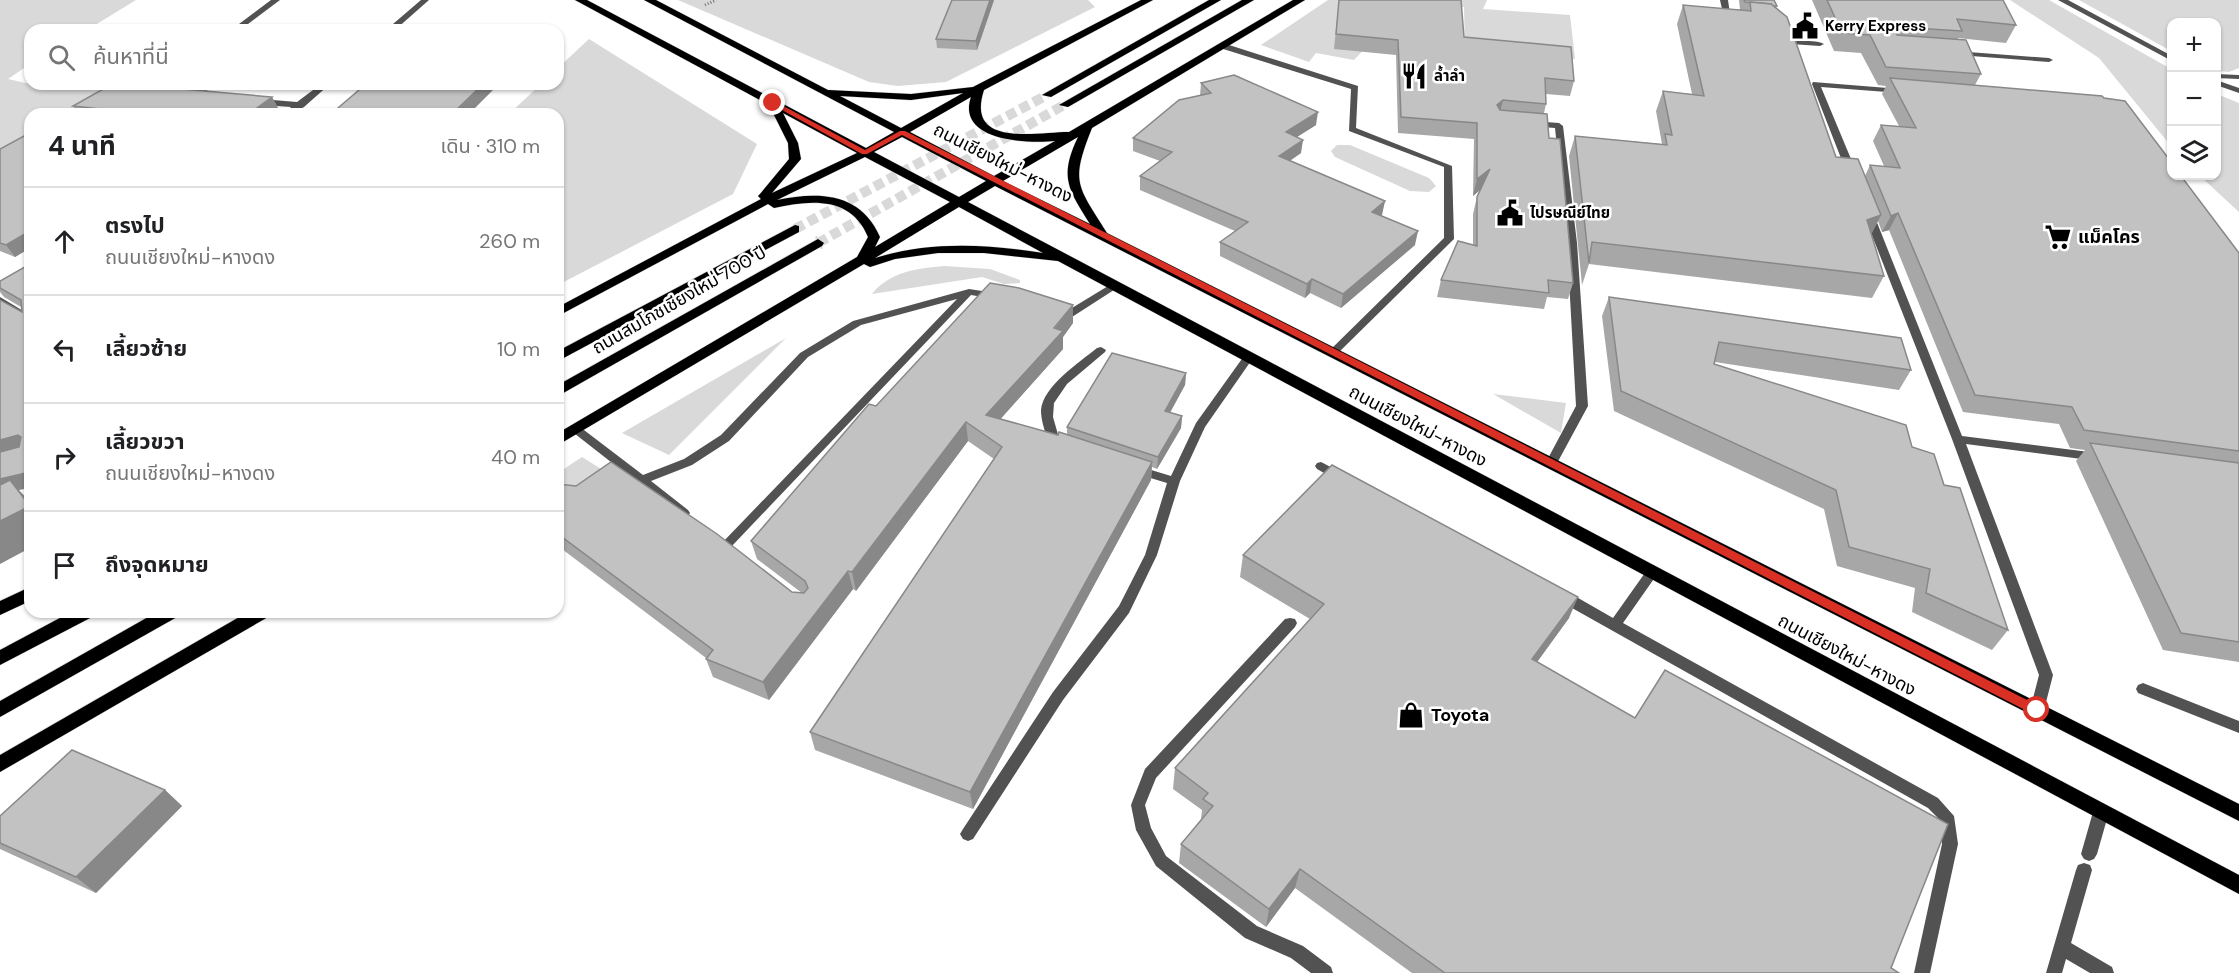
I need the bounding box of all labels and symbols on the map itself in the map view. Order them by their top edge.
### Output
public building icon: Kerry Express [1790,11,1820,41]
place label: Kerry Express [1825,16,1926,36]
restaurant icon: ล้ำลำ [1399,61,1429,91]
place label: ล้ำลำ [1434,65,1465,86]
route end [759,89,785,115]
street label: ถนนเชียงใหม่-หางดง [929,118,1077,208]
public building icon: ไปรษณีย์ไทย [1495,198,1525,228]
place label: ไปรษณีย์ไทย [1530,203,1610,223]
supermarket icon: แม็คโคร [2043,222,2073,252]
place label: แม็คโคร [2078,225,2140,249]
street label: ถนนสมโภชเชียงใหม่ 700 ปี [588,240,770,360]
street label: ถนนเชียงใหม่-หางดง [1345,379,1491,473]
street label: ถนนเชียงใหม่-หางดง [1774,608,1920,702]
route start [2023,696,2049,722]
shop icon: Toyota [1396,700,1426,730]
place label: Toyota [1431,703,1489,727]

